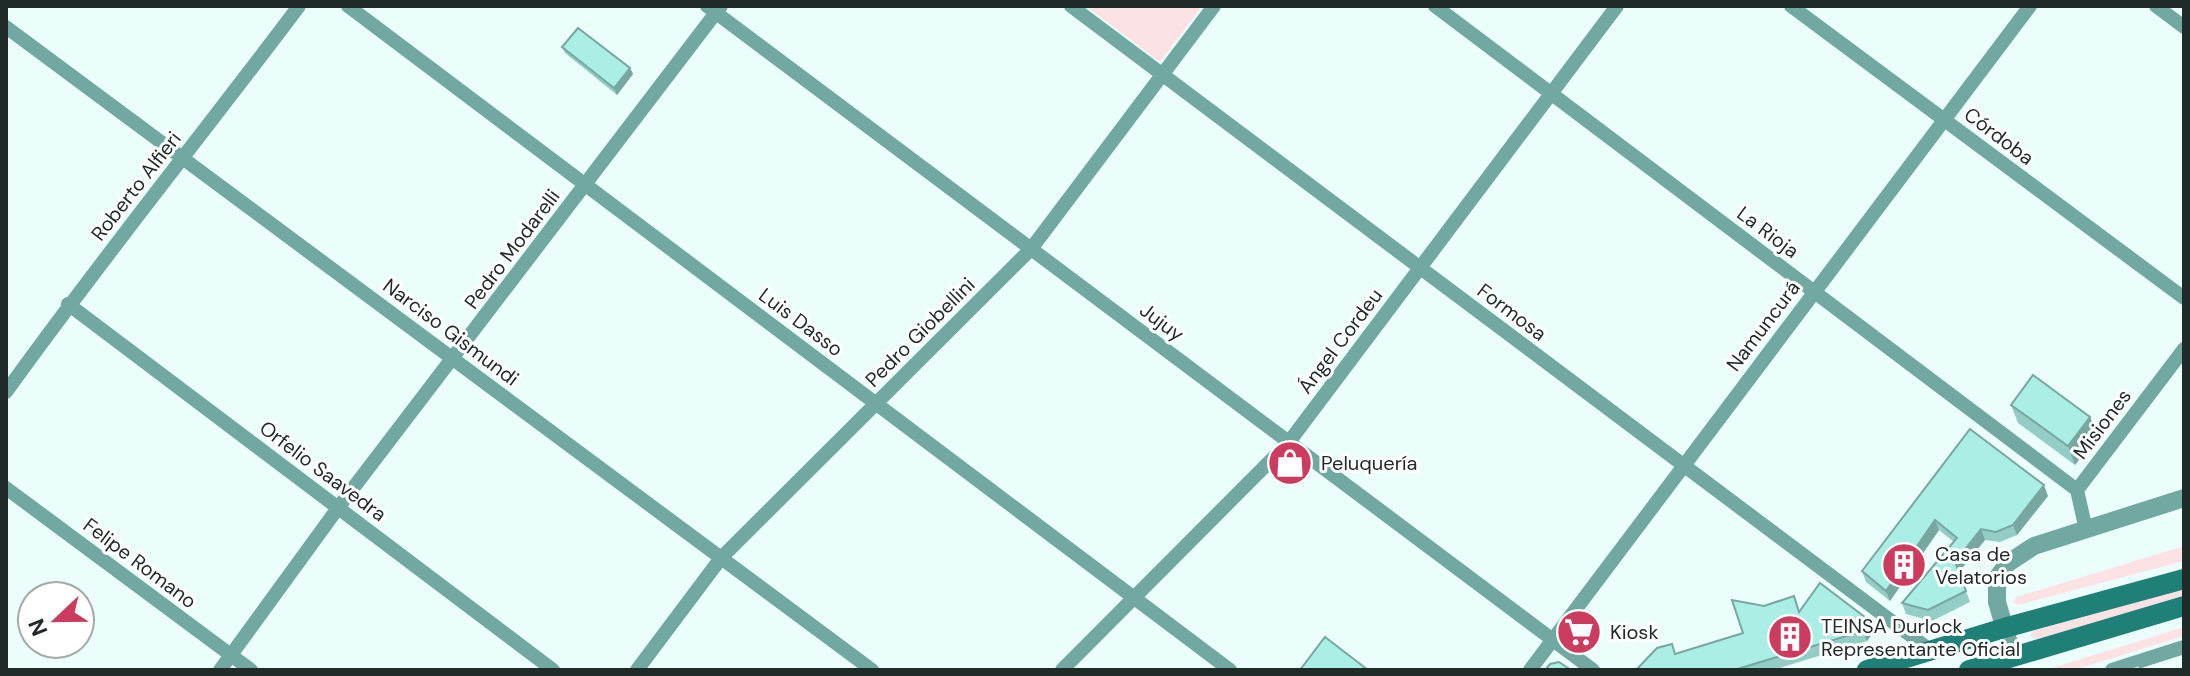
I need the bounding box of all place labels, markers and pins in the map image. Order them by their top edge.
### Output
shop icon: Peluquería [1266,439,1314,487]
place label: Peluquería [1321,450,1417,476]
building icon: Casa de Velatorios [1880,541,1928,589]
place label: Casa de Velatorios [1935,541,2027,590]
supermarket icon: Kiosk [1555,608,1603,656]
building icon: TEINSA Durlock Representante Oficial [1766,613,1814,661]
place label: TEINSA Durlock Representante Oficial [1821,613,2020,662]
place label: Kiosk [1610,619,1658,645]

